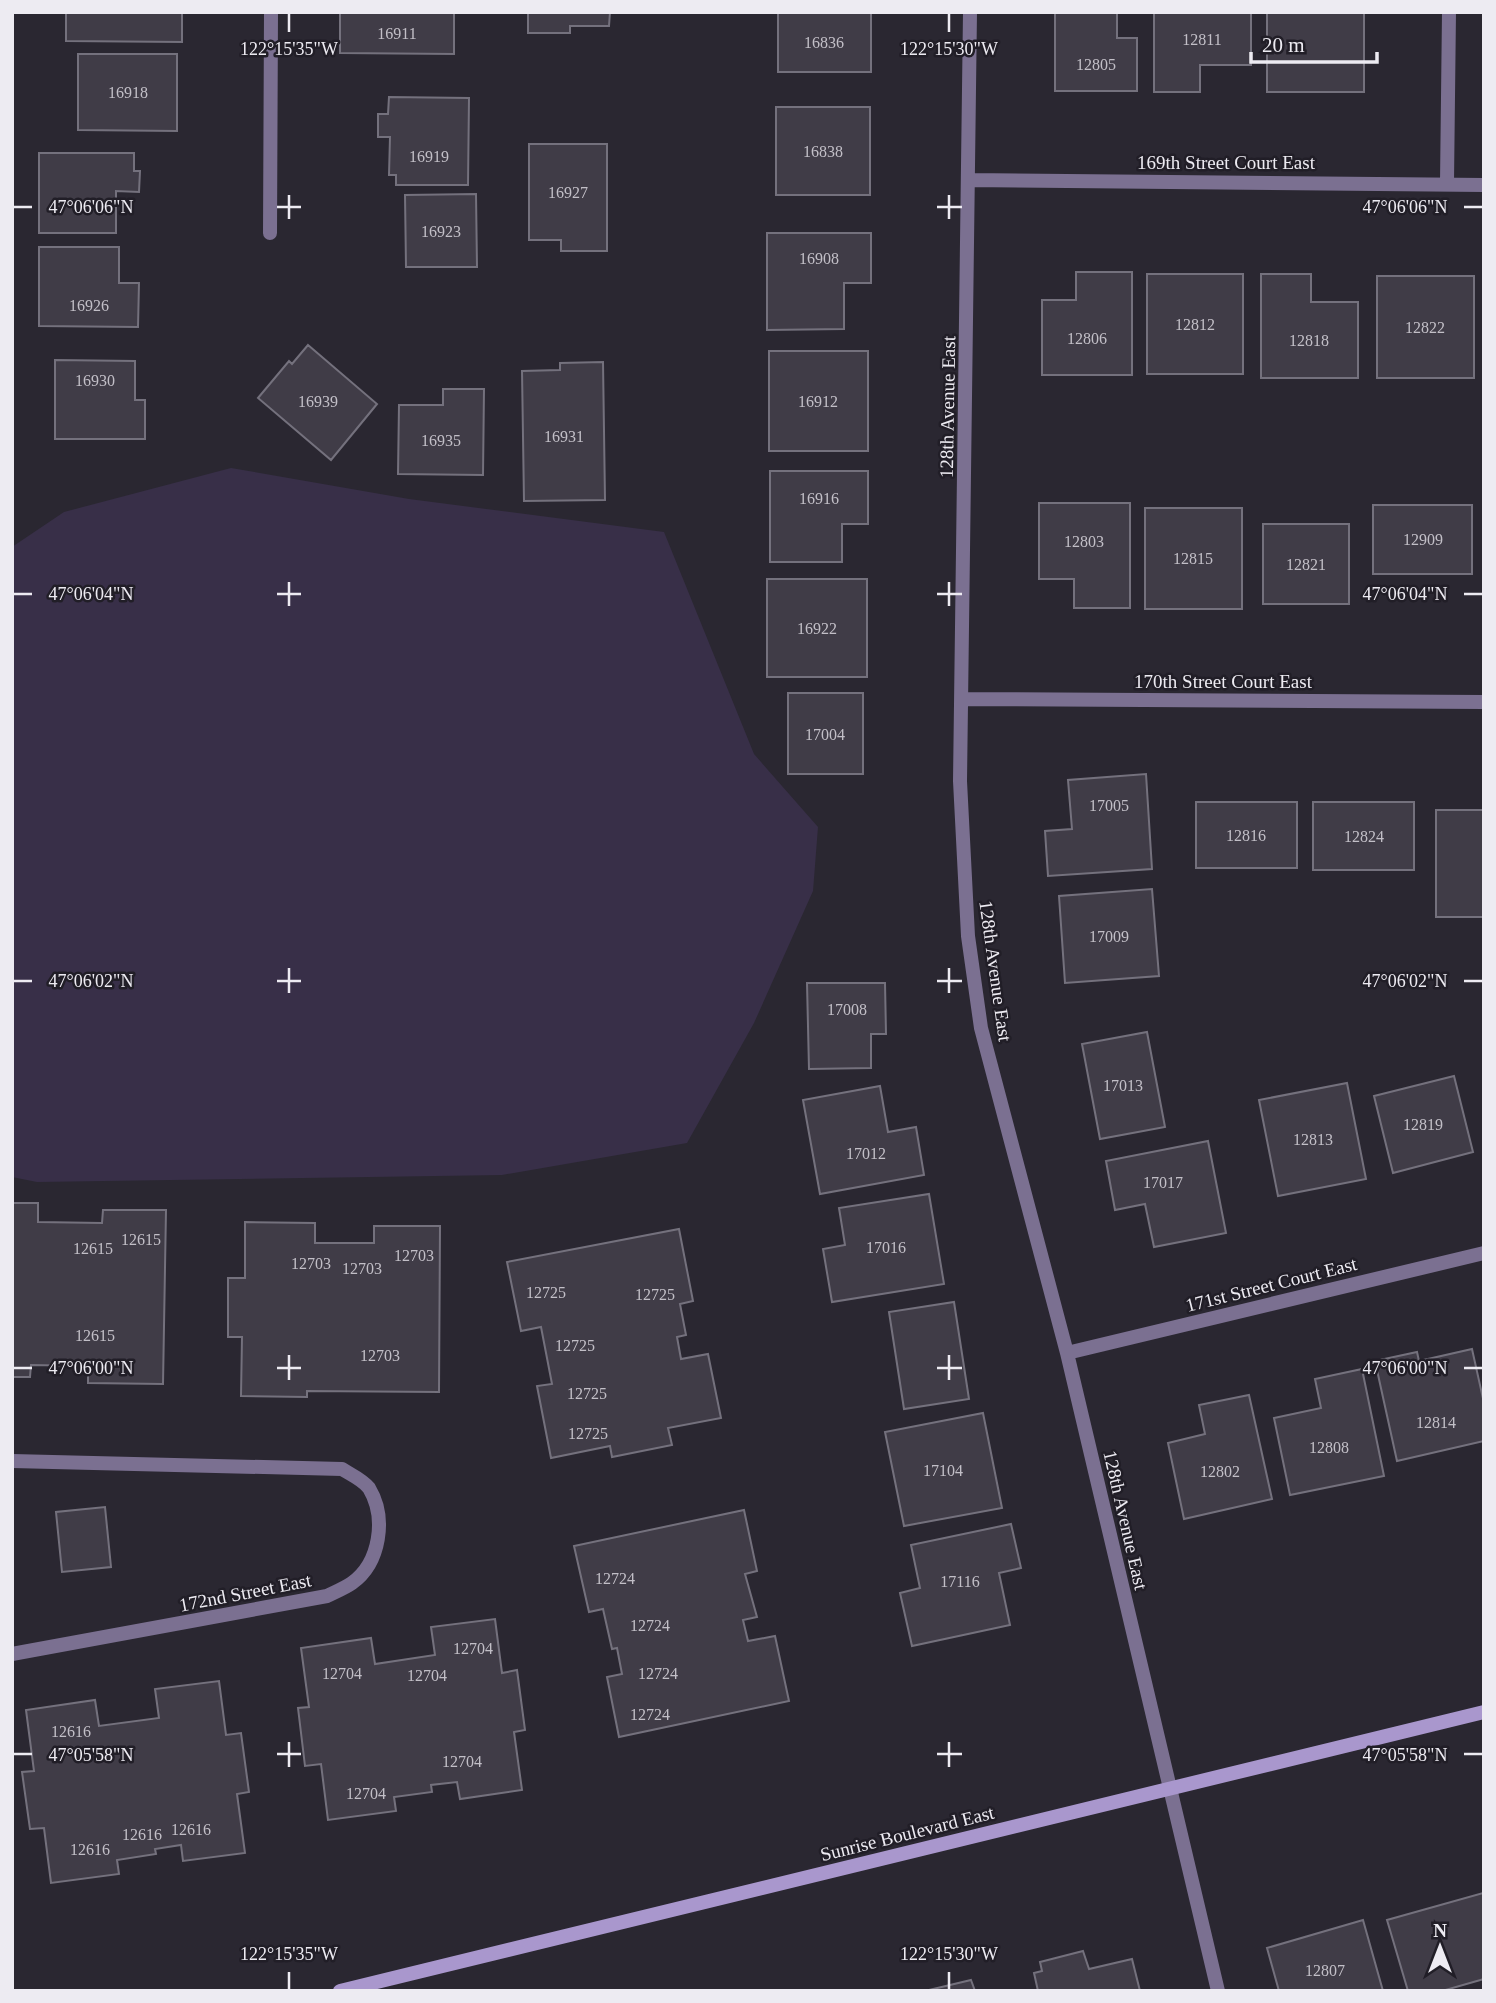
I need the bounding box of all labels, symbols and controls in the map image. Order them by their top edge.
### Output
scale bar [1251,21,1377,65]
house number: 16911 [377,25,417,42]
house number: 12811 [1182,31,1222,48]
text: 20 m [1262,33,1305,57]
house number: 16836 [804,34,844,51]
text: 122°15'35"W [240,39,338,59]
text: 122°15'30"W [900,39,998,59]
house number: 12805 [1076,56,1116,73]
house number: 16918 [108,84,148,101]
house number: 16838 [803,143,843,160]
house number: 16919 [409,148,449,165]
street label: 169th Street Court East [1137,152,1316,173]
house number: 16927 [548,184,588,201]
text: 47°06'06"N [49,197,133,217]
text: 47°06'06"N [1363,197,1447,217]
house number: 16923 [421,223,461,240]
house number: 16908 [799,250,839,267]
house number: 16926 [69,297,109,314]
house number: 12812 [1175,316,1215,333]
house number: 12822 [1405,319,1445,336]
house number: 12806 [1067,330,1107,347]
house number: 12818 [1289,332,1329,349]
street label: 128th Avenue East [936,335,959,478]
house number: 16930 [75,372,115,389]
house number: 16939 [298,393,338,410]
house number: 16912 [798,393,838,410]
house number: 16931 [544,428,584,445]
house number: 16935 [421,432,461,449]
house number: 16916 [799,490,839,507]
house number: 12909 [1403,531,1443,548]
house number: 12803 [1064,533,1104,550]
house number: 12815 [1173,550,1213,567]
house number: 12821 [1286,556,1326,573]
text: 47°06'04"N [49,584,133,604]
text: 47°06'04"N [1363,584,1447,604]
house number: 16922 [797,620,837,637]
street label: 170th Street Court East [1134,671,1313,692]
house number: 17004 [805,726,845,743]
house number: 17005 [1089,797,1129,814]
house number: 12816 [1226,827,1266,844]
house number: 12824 [1344,828,1384,845]
street label: 128th Avenue East [975,899,1016,1044]
house number: 17009 [1089,928,1129,945]
text: 47°06'02"N [49,971,133,991]
text: 47°06'02"N [1363,971,1447,991]
house number: 17008 [827,1001,867,1018]
house number: 17013 [1103,1077,1143,1094]
house number: 12819 [1403,1116,1443,1133]
house number: 12813 [1293,1131,1333,1148]
house number: 17012 [846,1145,886,1162]
house number: 17017 [1143,1174,1183,1191]
house number: 12615 [121,1231,161,1248]
house number: 17016 [866,1239,906,1256]
house number: 12615 [73,1240,113,1257]
house number: 12703 [394,1247,434,1264]
street label: 171st Street Court East [1183,1253,1360,1316]
house number: 12703 [291,1255,331,1272]
house number: 12703 [342,1260,382,1277]
house number: 12725 [526,1284,566,1301]
house number: 12725 [635,1286,675,1303]
house number: 12615 [75,1327,115,1344]
house number: 12725 [555,1337,595,1354]
house number: 12703 [360,1347,400,1364]
text: 47°06'00"N [49,1358,133,1378]
text: 47°06'00"N [1363,1358,1447,1378]
house number: 12725 [567,1385,607,1402]
house number: 12814 [1416,1414,1456,1431]
house number: 12725 [568,1425,608,1442]
house number: 12808 [1309,1439,1349,1456]
street label: 128th Avenue East [1099,1449,1152,1592]
house number: 17104 [923,1462,963,1479]
house number: 12802 [1200,1463,1240,1480]
street label: 172nd Street East [177,1569,314,1616]
house number: 12724 [595,1570,635,1587]
house number: 17116 [940,1573,980,1590]
house number: 12724 [630,1617,670,1634]
house number: 12704 [453,1640,493,1657]
house number: 12704 [322,1665,362,1682]
house number: 12724 [638,1665,678,1682]
house number: 12704 [407,1667,447,1684]
house number: 12724 [630,1706,670,1723]
house number: 12616 [51,1723,91,1740]
text: 47°05'58"N [49,1745,133,1765]
text: 47°05'58"N [1363,1745,1447,1765]
house number: 12704 [442,1753,482,1770]
house number: 12704 [346,1785,386,1802]
street label: Sunrise Boulevard East [818,1802,997,1865]
house number: 12616 [171,1821,211,1838]
house number: 12616 [122,1826,162,1843]
house number: 12616 [70,1841,110,1858]
north arrow [1405,1912,1475,1982]
text: N [1433,1920,1447,1941]
text: 122°15'35"W [240,1944,338,1964]
text: 122°15'30"W [900,1944,998,1964]
house number: 12807 [1305,1962,1345,1979]

